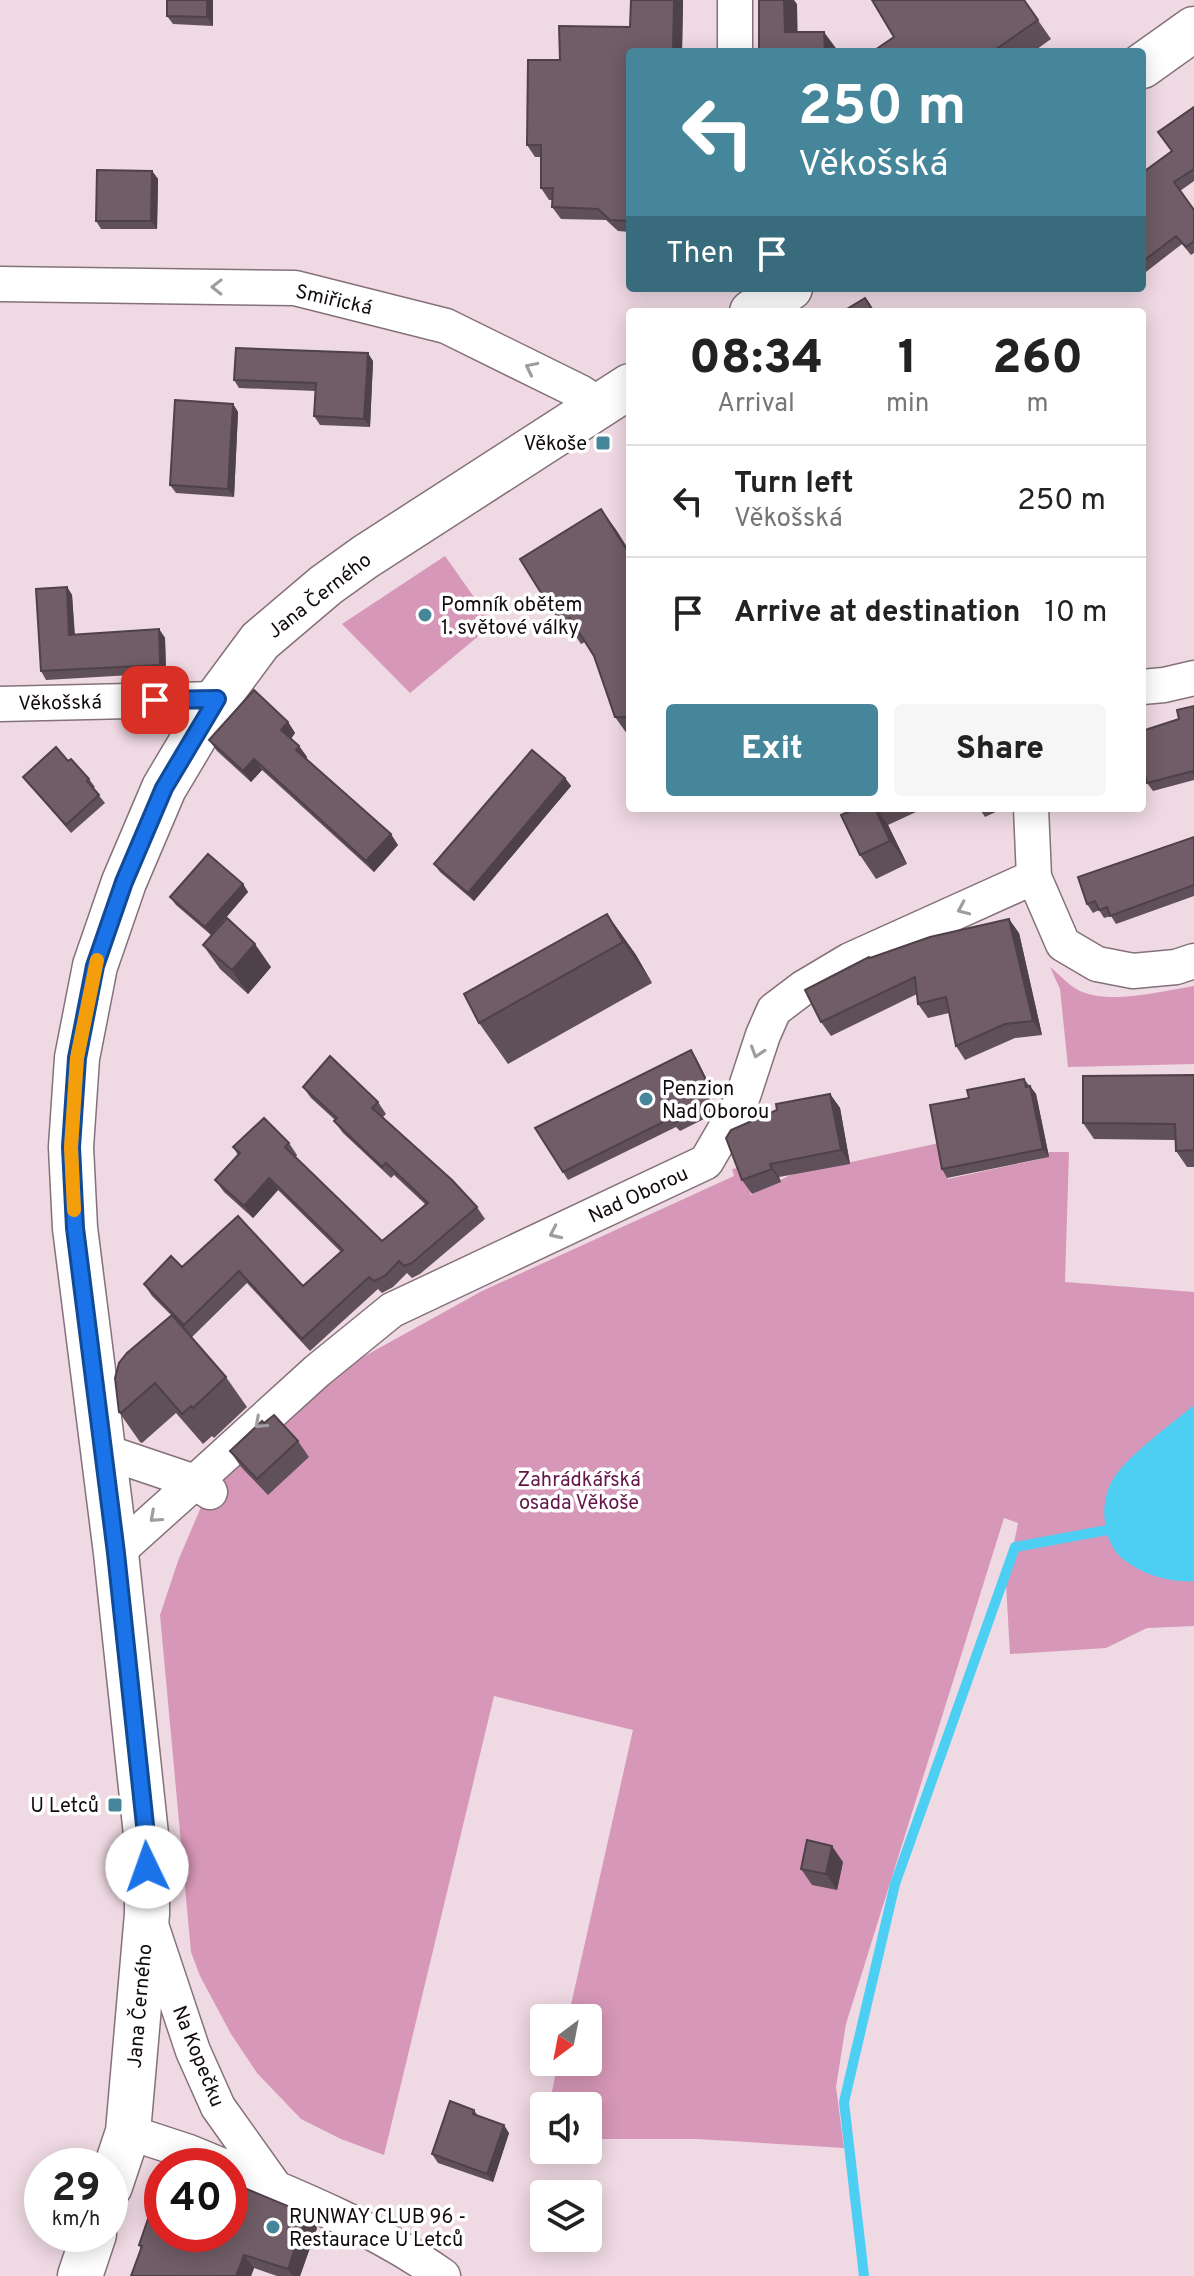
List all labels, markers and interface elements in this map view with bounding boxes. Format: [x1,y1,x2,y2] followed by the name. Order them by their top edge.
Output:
[798,74,966,144] text: 250 m
[666,80,770,184] icon: left
[798,143,948,189] text: Věkošská
[750,232,794,276] icon: arrive
[666,236,734,273] text: Then
[210,278,223,296] one-way arrow
[293,280,374,322] street label: Smiřická
[689,330,823,390] text: 08:34
[898,330,917,390] text: 1
[992,330,1083,390] text: 260
[525,362,539,378] one-way arrow
[717,388,795,421] text: Arrival
[886,388,929,421] text: min
[1027,388,1049,421] text: m
[523,432,587,458] place label: Věkoše
[594,434,612,452] marker: Věkoše
[734,466,854,503] text: Turn left
[666,479,710,523] icon: left
[1017,483,1106,520] text: 250 m
[734,503,843,536] text: Věkošská
[262,546,377,645] street label: Jana Černého
[666,591,710,635] icon: arrive
[441,593,582,642] place label: Pomník obětem 1. světové války
[734,595,1020,632] text: Arrive at destination
[1044,595,1107,632] text: 10 m
[416,606,434,624] marker: Pomník obětem 1. světové války
[121,666,189,734] pin
[133,678,177,722] icon: arrive
[18,690,102,718] street label: Věkošská
[666,704,878,796] button: Exit
[894,704,1106,796] button: Share
[957,899,971,915] one-way arrow
[751,1045,767,1059] one-way arrow
[662,1077,769,1126] place label: Penzion Nad Oborou
[637,1090,655,1108] marker: Penzion Nad Oborou
[585,1161,693,1230] street label: Nad Oborou
[549,1223,564,1239] one-way arrow
[254,1413,269,1428] one-way arrow
[517,1468,641,1517] park label: Zahrádkářská osada Věkoše
[150,1508,165,1522] one-way arrow
[30,1794,99,1820] place label: U Letců
[106,1796,124,1814] marker: U Letců
[105,1825,189,1909] position arrow
[121,1943,159,2070] street label: Jana Černého
[165,2002,229,2111] street label: Na Kopečku
[530,2004,602,2076] north arrow
[530,2004,602,2252] map controls
[530,2092,602,2164] button: sound
[144,2148,248,2252] speed limit sign: 40
[51,2165,101,2215] text: 29
[530,2180,602,2252] button: layers
[289,2205,466,2254] place label: RUNWAY CLUB 96 - Restaurace U Letců
[52,2207,100,2233] text: km/h
[264,2218,282,2236] marker: RUNWAY CLUB 96 - Restaurace U Letců

